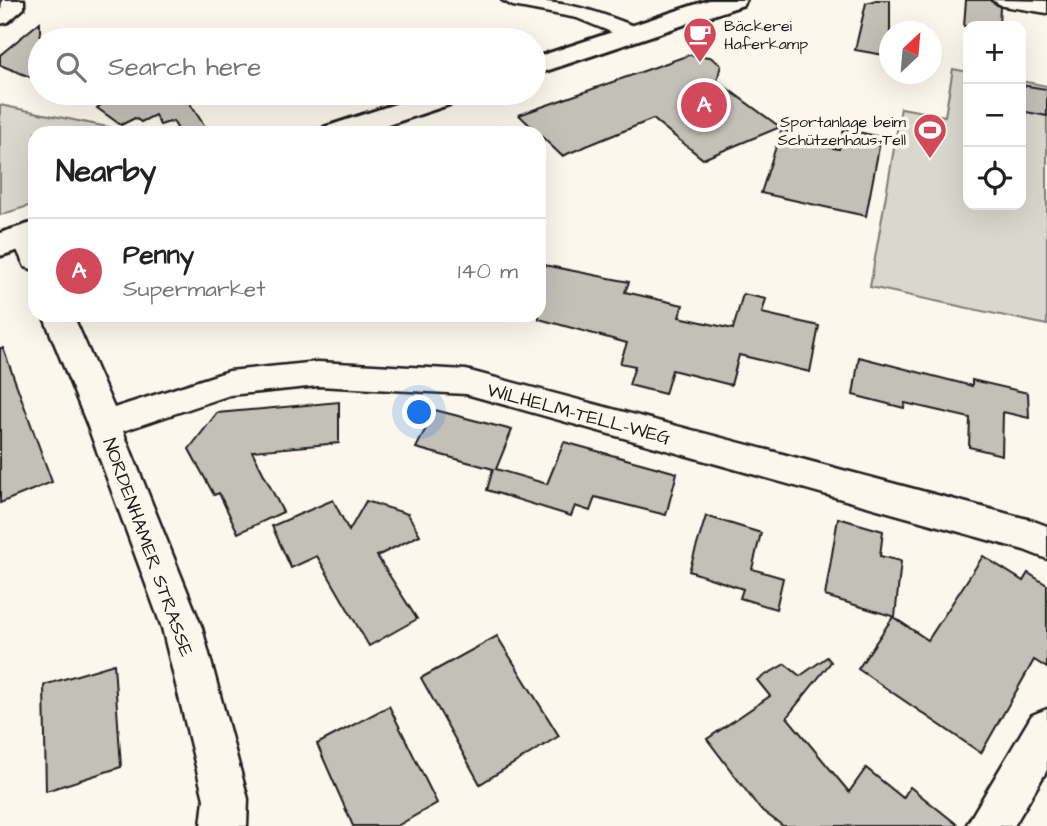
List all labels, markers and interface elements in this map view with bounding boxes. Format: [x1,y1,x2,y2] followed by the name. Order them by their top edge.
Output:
[681,15,719,64] cafe icon: Bäckerei Haferkamp
[724,15,808,55] place label: Bäckerei Haferkamp
[879,21,942,84] north arrow
[963,21,1026,210] map controls
[963,21,1026,84] button: +
[28,28,546,105] search box
[52,48,90,86] icon: search
[108,49,261,85] text: Search here
[681,79,727,131] pin: A
[963,84,1026,147] button: −
[778,111,907,151] place label: Sportanlage beim Schützenhaus-Tell
[911,111,949,160] sports icon: Sportanlage beim Schützenhaus-Tell
[963,147,1026,210] button: locate
[56,151,156,193] text: Nearby
[123,237,194,273] text: Penny
[72,255,86,287] text: A
[458,255,518,287] text: 140 m
[123,273,266,305] text: Supermarket
[484,377,673,452] street label: WILHELM-TELL-WEG
[402,395,436,429] your location
[95,434,200,661] street label: NORDENHAMER STRASSE

